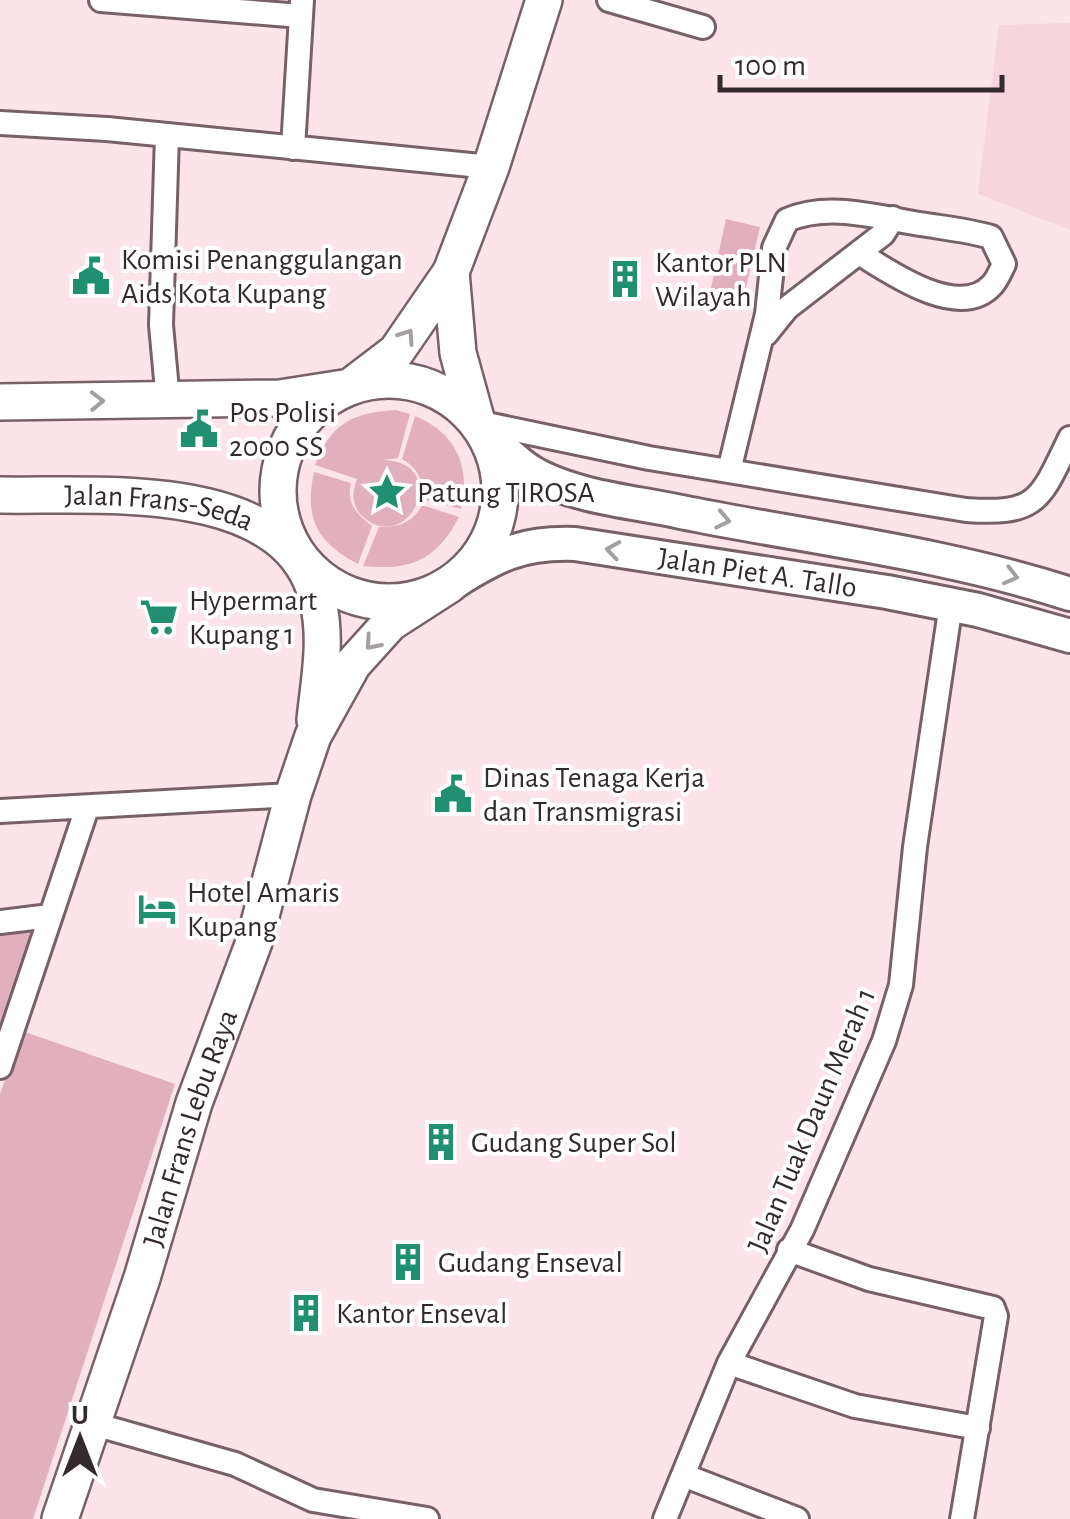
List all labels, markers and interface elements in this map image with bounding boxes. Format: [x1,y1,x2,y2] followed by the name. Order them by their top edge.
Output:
[720,30,1002,92] scale bar
[735,51,806,81] text: 100 m
[121,245,403,309] place label: Komisi Penanggulangan Aids Kota Kupang
[655,248,787,312] place label: Kantor PLN Wilayah
[70,255,112,297] public building icon: Komisi Penanggulangan Aids Kota Kupang
[604,258,646,300] building icon: Kantor PLN Wilayah
[395,329,413,347] one-way arrow
[90,390,106,412] one-way arrow
[229,398,336,462] place label: Pos Polisi 2000 SS
[178,408,220,450] public building icon: Pos Polisi 2000 SS
[366,471,408,513] place icon: Patung TIROSA
[417,478,595,508] place label: Patung TIROSA
[64,481,258,537] street label: Jalan Frans-Seda
[714,509,731,530] one-way arrow
[605,540,621,561] one-way arrow
[656,543,859,603] street label: Jalan Piet A. Tallo
[1002,564,1019,585] one-way arrow
[189,586,317,650] place label: Hypermart Kupang 1
[138,596,180,638] supermarket icon: Hypermart Kupang 1
[366,631,384,650] one-way arrow
[483,763,705,827] place label: Dinas Tenaga Kerja dan Transmigrasi
[432,773,474,815] public building icon: Dinas Tenaga Kerja dan Transmigrasi
[187,878,340,942] place label: Hotel Amaris Kupang
[136,888,178,930] hotel icon: Hotel Amaris Kupang
[743,984,881,1257] street label: Jalan Tuak Daun Merah 1
[138,1006,243,1250] street label: Jalan Frans Lebu Raya
[420,1121,462,1163] building icon: Gudang Super Sol
[471,1128,677,1158] place label: Gudang Super Sol
[387,1241,429,1283] building icon: Gudang Enseval
[438,1248,623,1278] place label: Gudang Enseval
[285,1292,327,1334] building icon: Kantor Enseval
[336,1299,507,1329] place label: Kantor Enseval
[30,1389,130,1489] north arrow
[71,1402,89,1430] text: U

